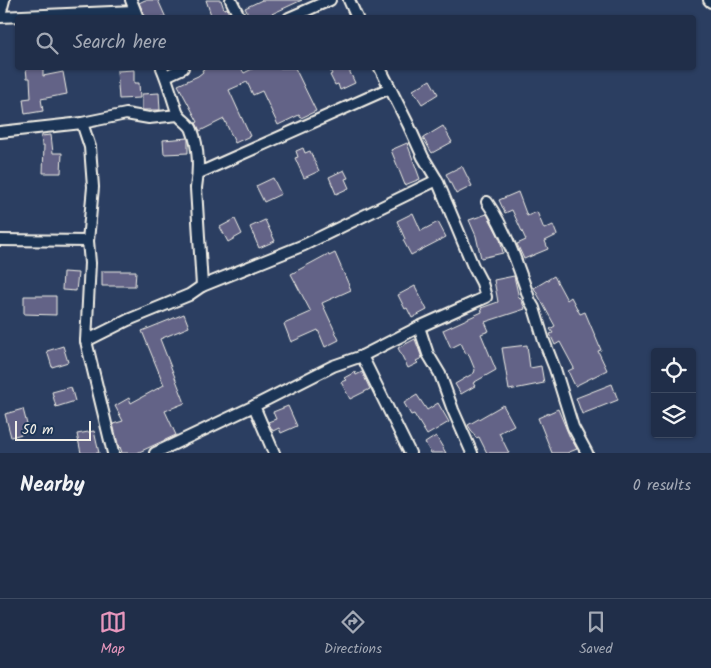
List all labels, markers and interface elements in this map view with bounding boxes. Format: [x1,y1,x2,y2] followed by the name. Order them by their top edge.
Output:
[15,15,696,70] search box
[73,28,167,58] text: Search here
[33,29,61,57] icon: search
[651,348,696,438] map controls
[651,348,696,393] button: locate
[651,393,696,438] button: layers
[15,418,91,441] scale bar
[22,419,53,441] text: 50 m
[20,469,85,502] text: Nearby
[633,473,691,498] text: 0 results
[99,608,127,660] tab: Map
[324,608,382,660] tab: Directions
[579,608,612,660] tab: Saved

